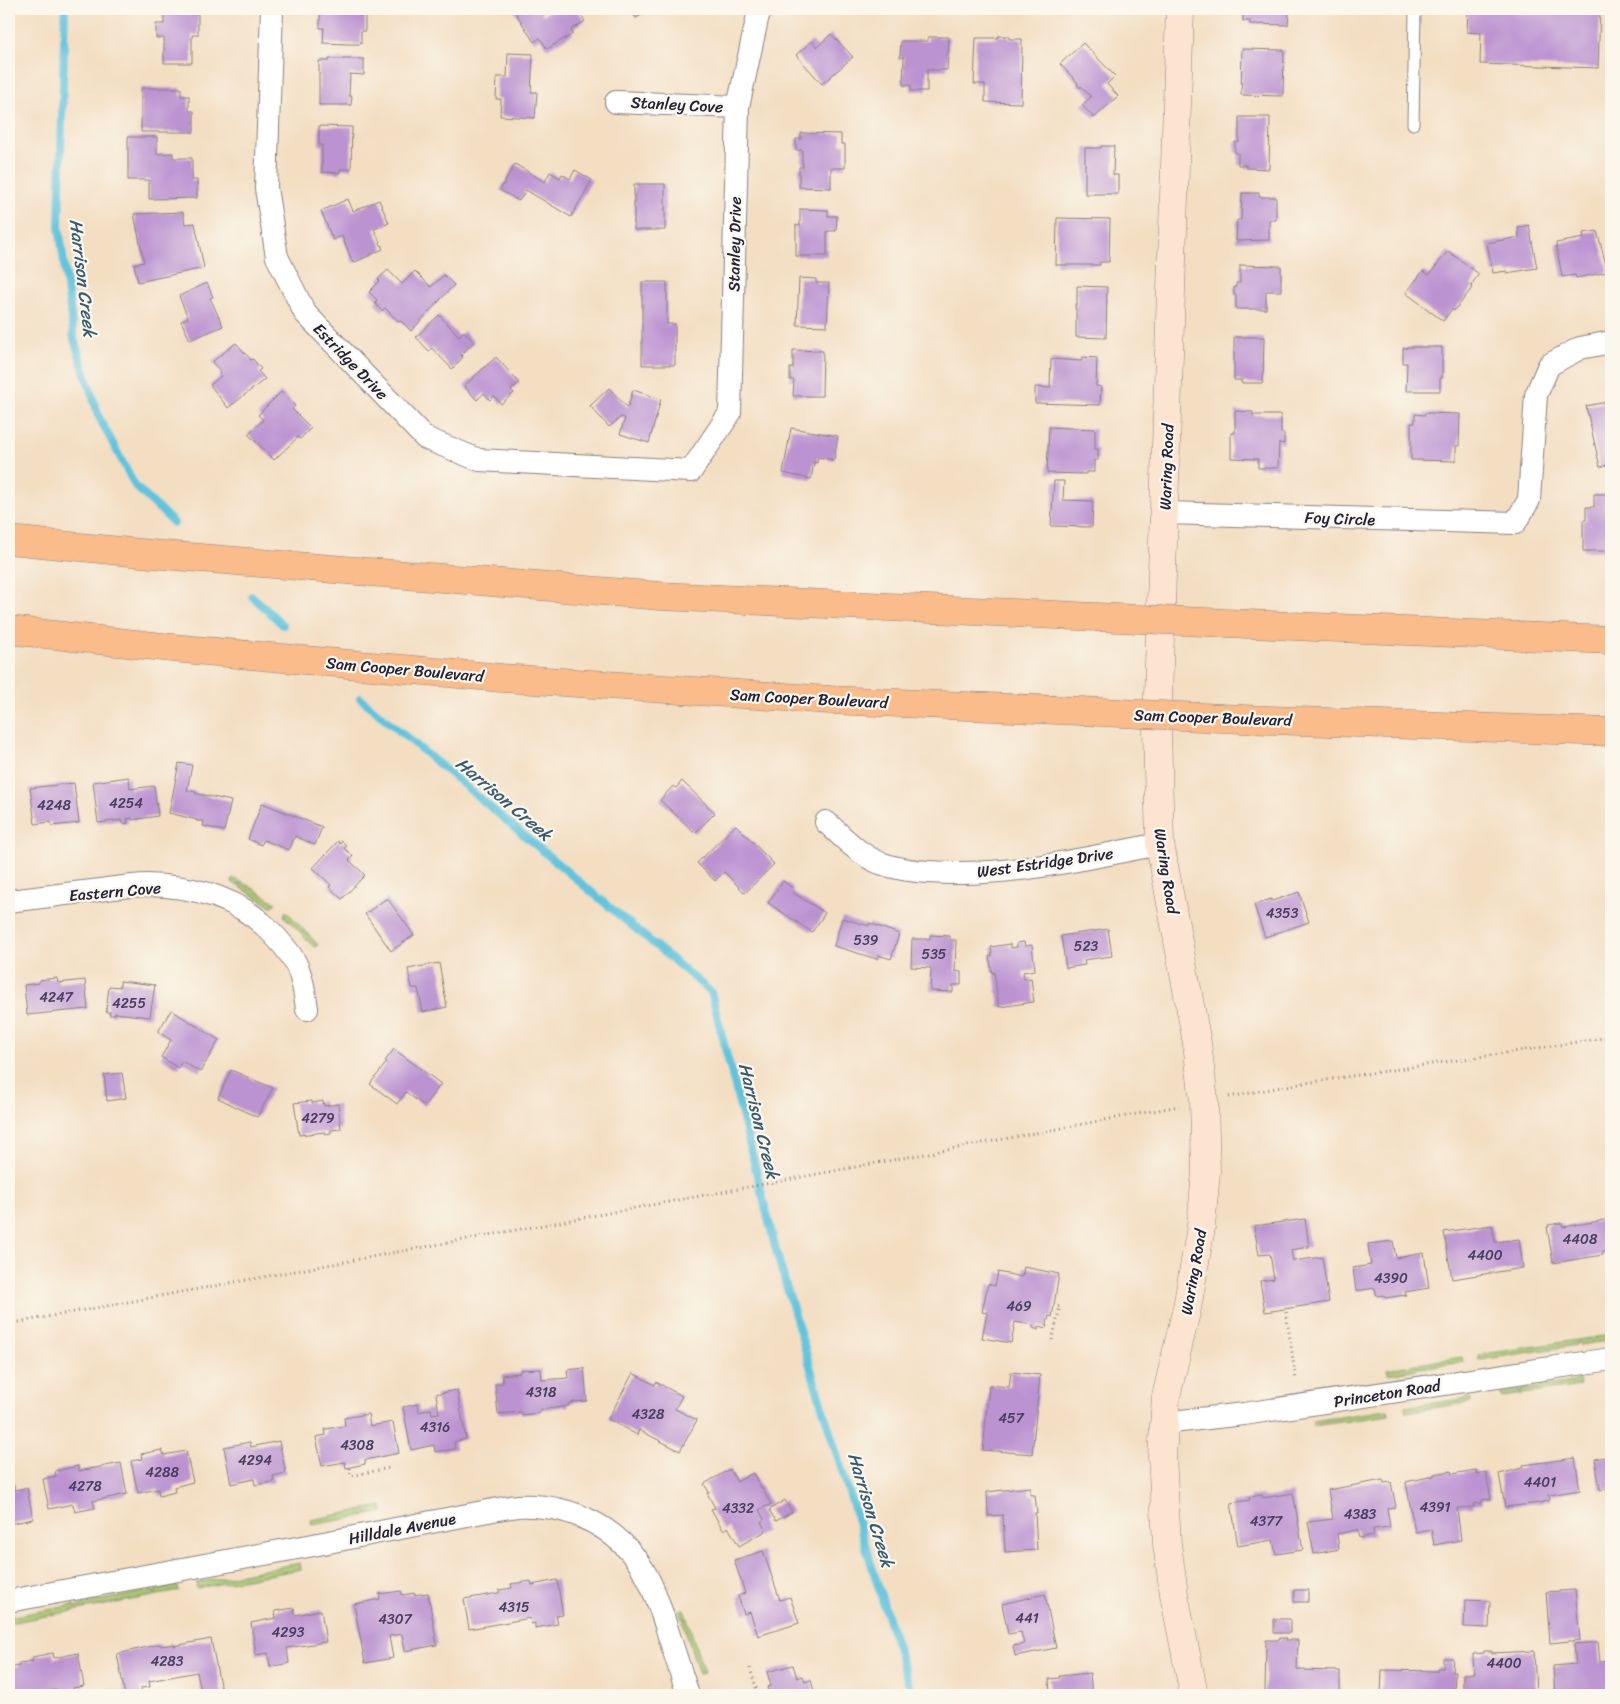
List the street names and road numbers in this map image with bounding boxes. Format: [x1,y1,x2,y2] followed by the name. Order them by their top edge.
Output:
[630,88,724,121] street label: Stanley Cove
[719,196,750,292] street label: Stanley Drive
[306,316,396,407] street label: Estridge Drive
[1151,422,1183,511] street label: Waring Road
[1304,503,1376,534] street label: Foy Circle
[325,648,486,691] street label: Sam Cooper Boulevard
[729,680,890,717] street label: Sam Cooper Boulevard
[1134,700,1294,735] street label: Sam Cooper Boulevard
[1145,826,1188,918] street label: Waring Road
[975,839,1115,886] street label: West Estridge Drive
[68,873,162,910] street label: Eastern Cove
[1172,1226,1216,1317] street label: Waring Road
[1332,1371,1444,1416] street label: Princeton Road
[346,1504,459,1553] street label: Hilldale Avenue

